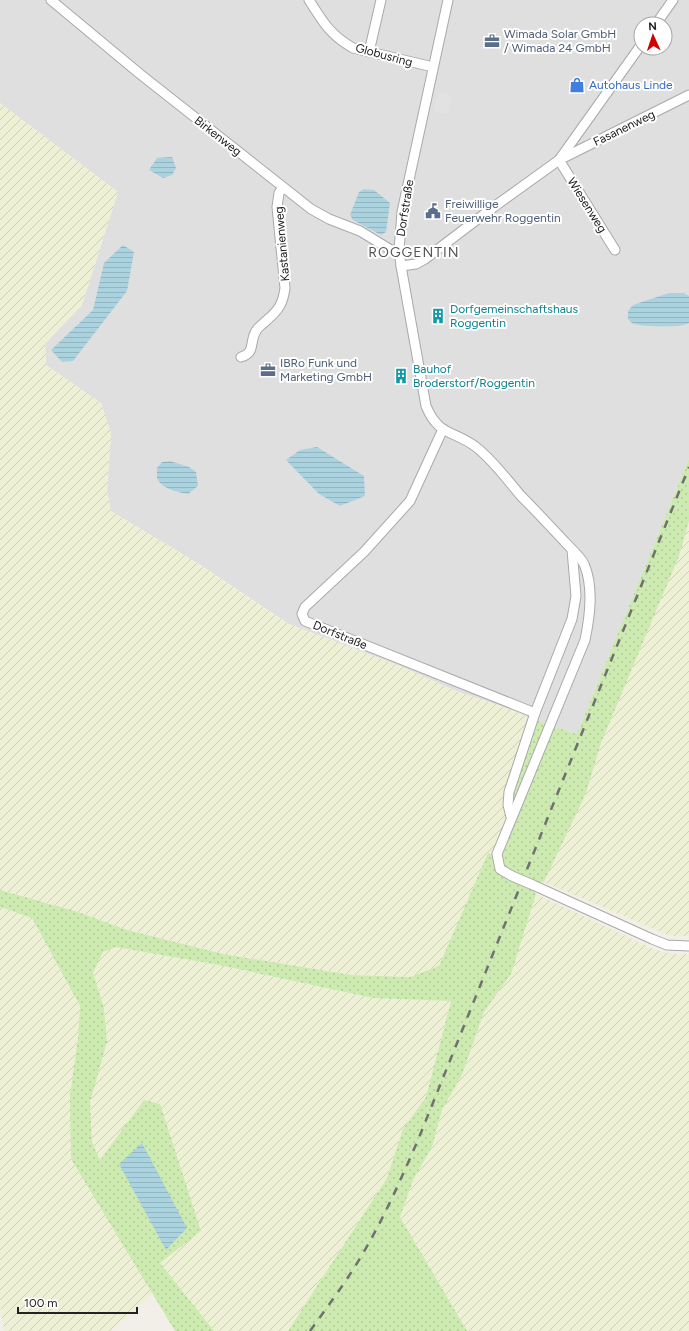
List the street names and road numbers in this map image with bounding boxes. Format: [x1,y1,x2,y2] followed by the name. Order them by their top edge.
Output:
[354,41,414,69] street label: Globusring
[591,107,657,149] street label: Fasanenweg
[192,113,244,159] street label: Birkenweg
[565,175,609,235] street label: Wiesenweg
[394,178,416,237] street label: Dorfstraße
[272,206,292,282] street label: Kastanienweg
[311,618,370,652] street label: Dorfstraße

